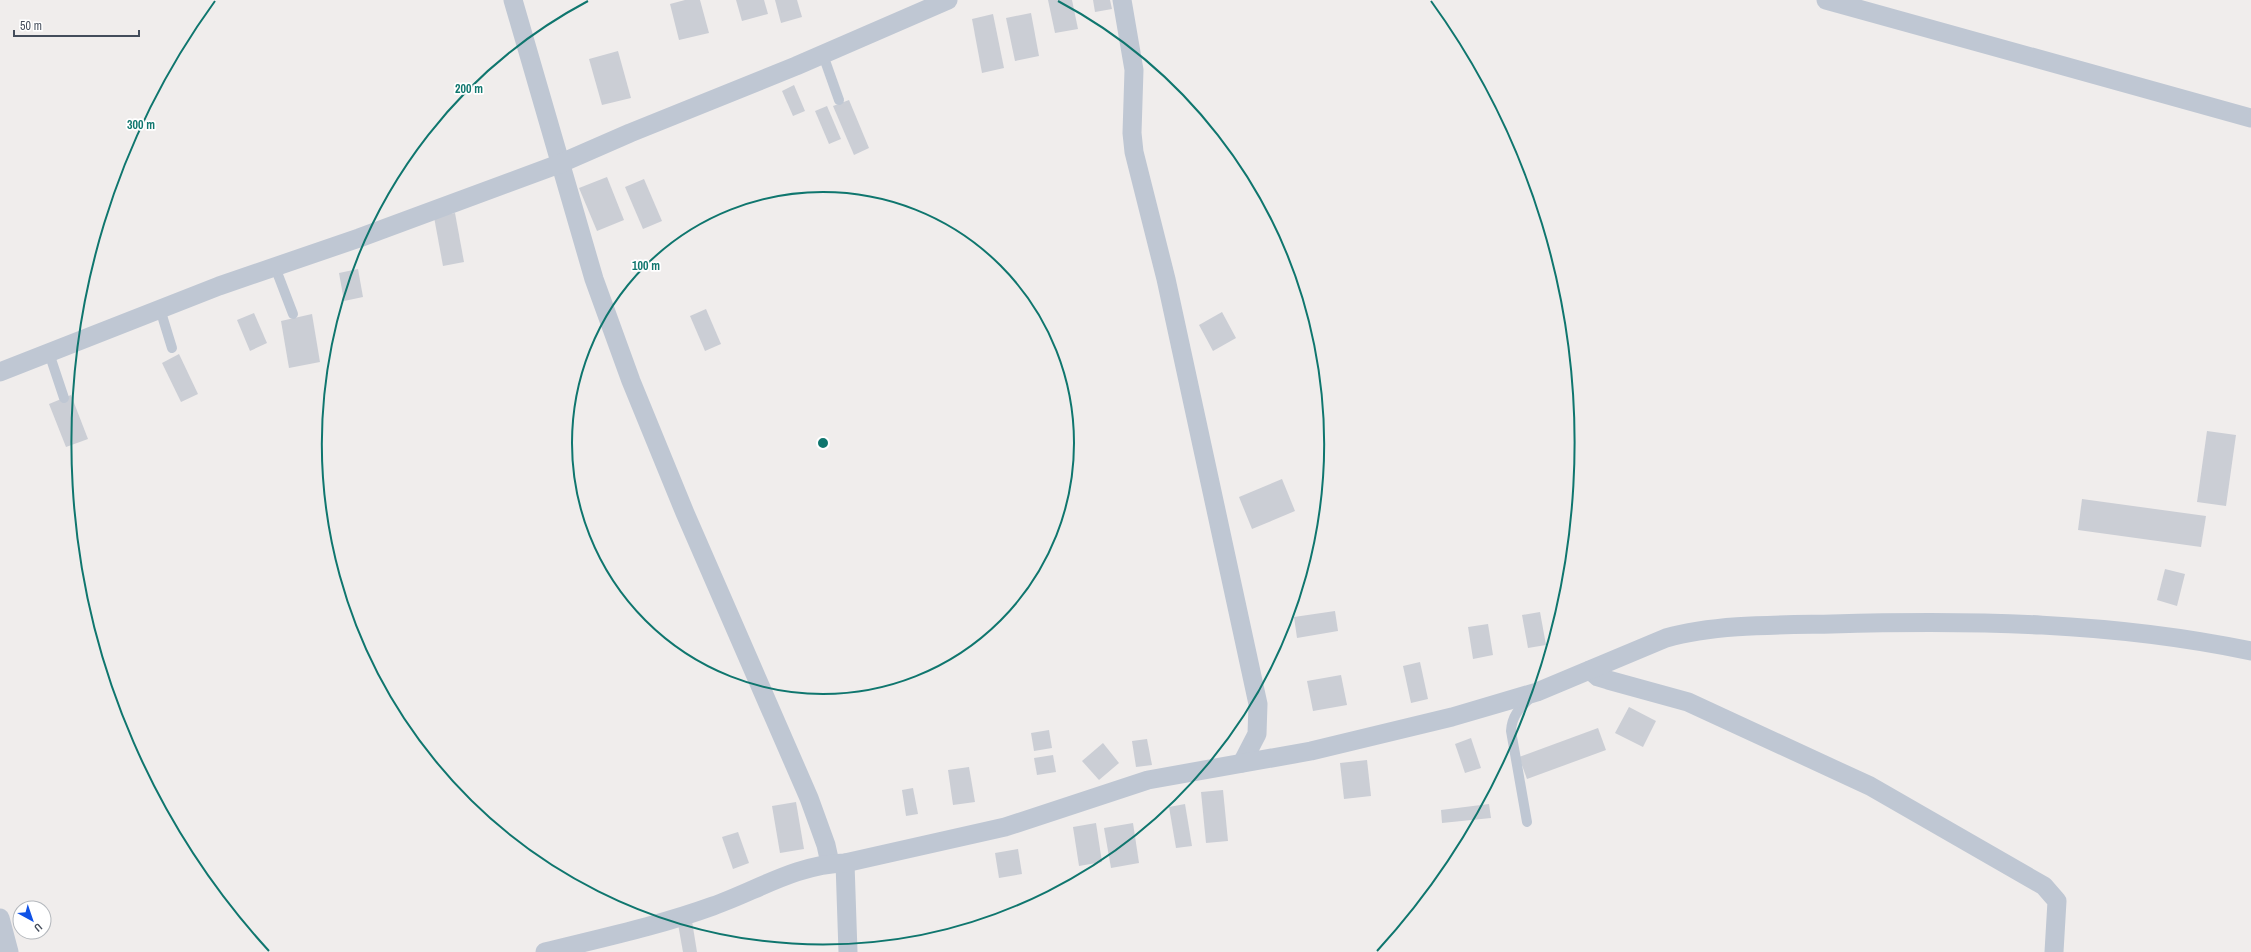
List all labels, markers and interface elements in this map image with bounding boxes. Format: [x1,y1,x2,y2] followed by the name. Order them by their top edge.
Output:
[14,12,139,38] scale bar
[20,18,42,34] text: 50 m
[455,81,483,97] text: 200 m
[127,117,155,133] text: 300 m
[632,258,660,274] text: 100 m
[816,436,830,450] centre of rings
[12,900,52,940] north arrow
[31,920,45,935] text: U

